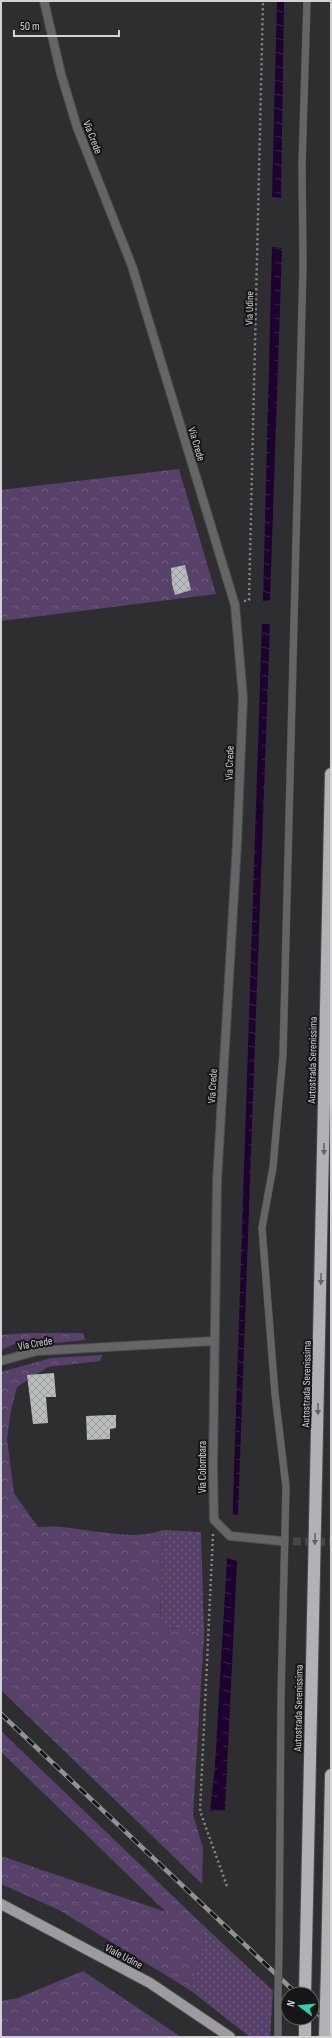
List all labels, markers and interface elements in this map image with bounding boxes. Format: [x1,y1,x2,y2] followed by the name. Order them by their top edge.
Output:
[14,12,119,38] scale bar
[20,19,40,34] text: 50 m
[80,119,105,156] street label: Via Crede
[243,291,256,325] street label: Via Udine
[185,426,208,463] street label: Via Crede
[222,745,237,781] street label: Via Crede
[305,1017,320,1104] street label: Autostrada Serenissima
[205,1068,220,1104] street label: Via Crede
[321,1143,327,1156] one-way arrow
[318,1273,324,1286] one-way arrow
[17,1334,53,1353] street label: Via Crede
[299,1341,314,1428] street label: Autostrada Serenissima
[315,1403,321,1416] one-way arrow
[196,1441,209,1493] street label: Via Colombara
[312,1533,318,1546] one-way arrow
[291,1665,306,1752] street label: Autostrada Serenissima
[103,1941,145,1972] street label: Viale Udine
[280,1986,320,2026] north arrow
[284,1999,298,2008] text: N

